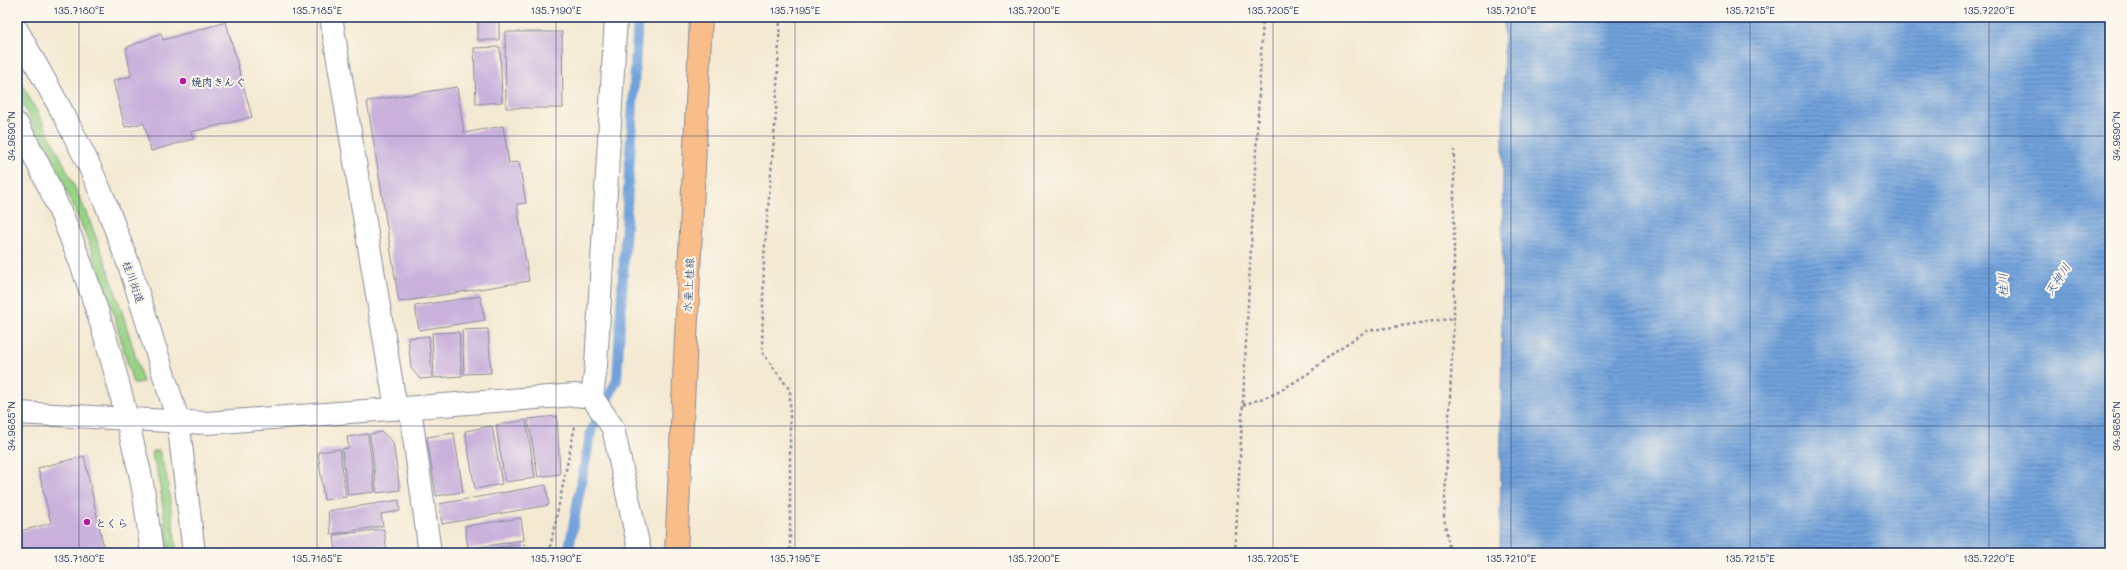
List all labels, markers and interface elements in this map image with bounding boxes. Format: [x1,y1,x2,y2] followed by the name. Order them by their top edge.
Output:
[54,3,105,17] text: 135.7180°E
[292,3,343,17] text: 135.7185°E
[531,3,582,17] text: 135.7190°E
[770,3,820,17] text: 135.7195°E
[1008,3,1060,17] text: 135.7200°E
[1247,3,1299,17] text: 135.7205°E
[1486,3,1536,17] text: 135.7210°E
[1725,3,1775,17] text: 135.7215°E
[1963,3,2015,17] text: 135.7220°E
[191,74,246,89] place label: 焼肉きんぐ
[178,76,188,86] marker: 焼肉きんぐ
[4,111,18,161] text: 34.9690°N
[2109,111,2123,161] text: 34.9690°N
[679,257,697,313] street label: 水垂上桂線
[120,259,148,305] street label: 桂川街道
[2040,260,2074,298] water label: 天神川
[1994,273,2010,297] water label: 桂川
[4,401,18,451] text: 34.9685°N
[2109,401,2123,451] text: 34.9685°N
[95,515,128,530] place label: とくら
[82,517,92,527] marker: とくら
[54,551,105,565] text: 135.7180°E
[292,551,343,565] text: 135.7185°E
[531,551,582,565] text: 135.7190°E
[770,551,820,565] text: 135.7195°E
[1008,551,1060,565] text: 135.7200°E
[1247,551,1299,565] text: 135.7205°E
[1486,551,1536,565] text: 135.7210°E
[1725,551,1775,565] text: 135.7215°E
[1963,551,2015,565] text: 135.7220°E

